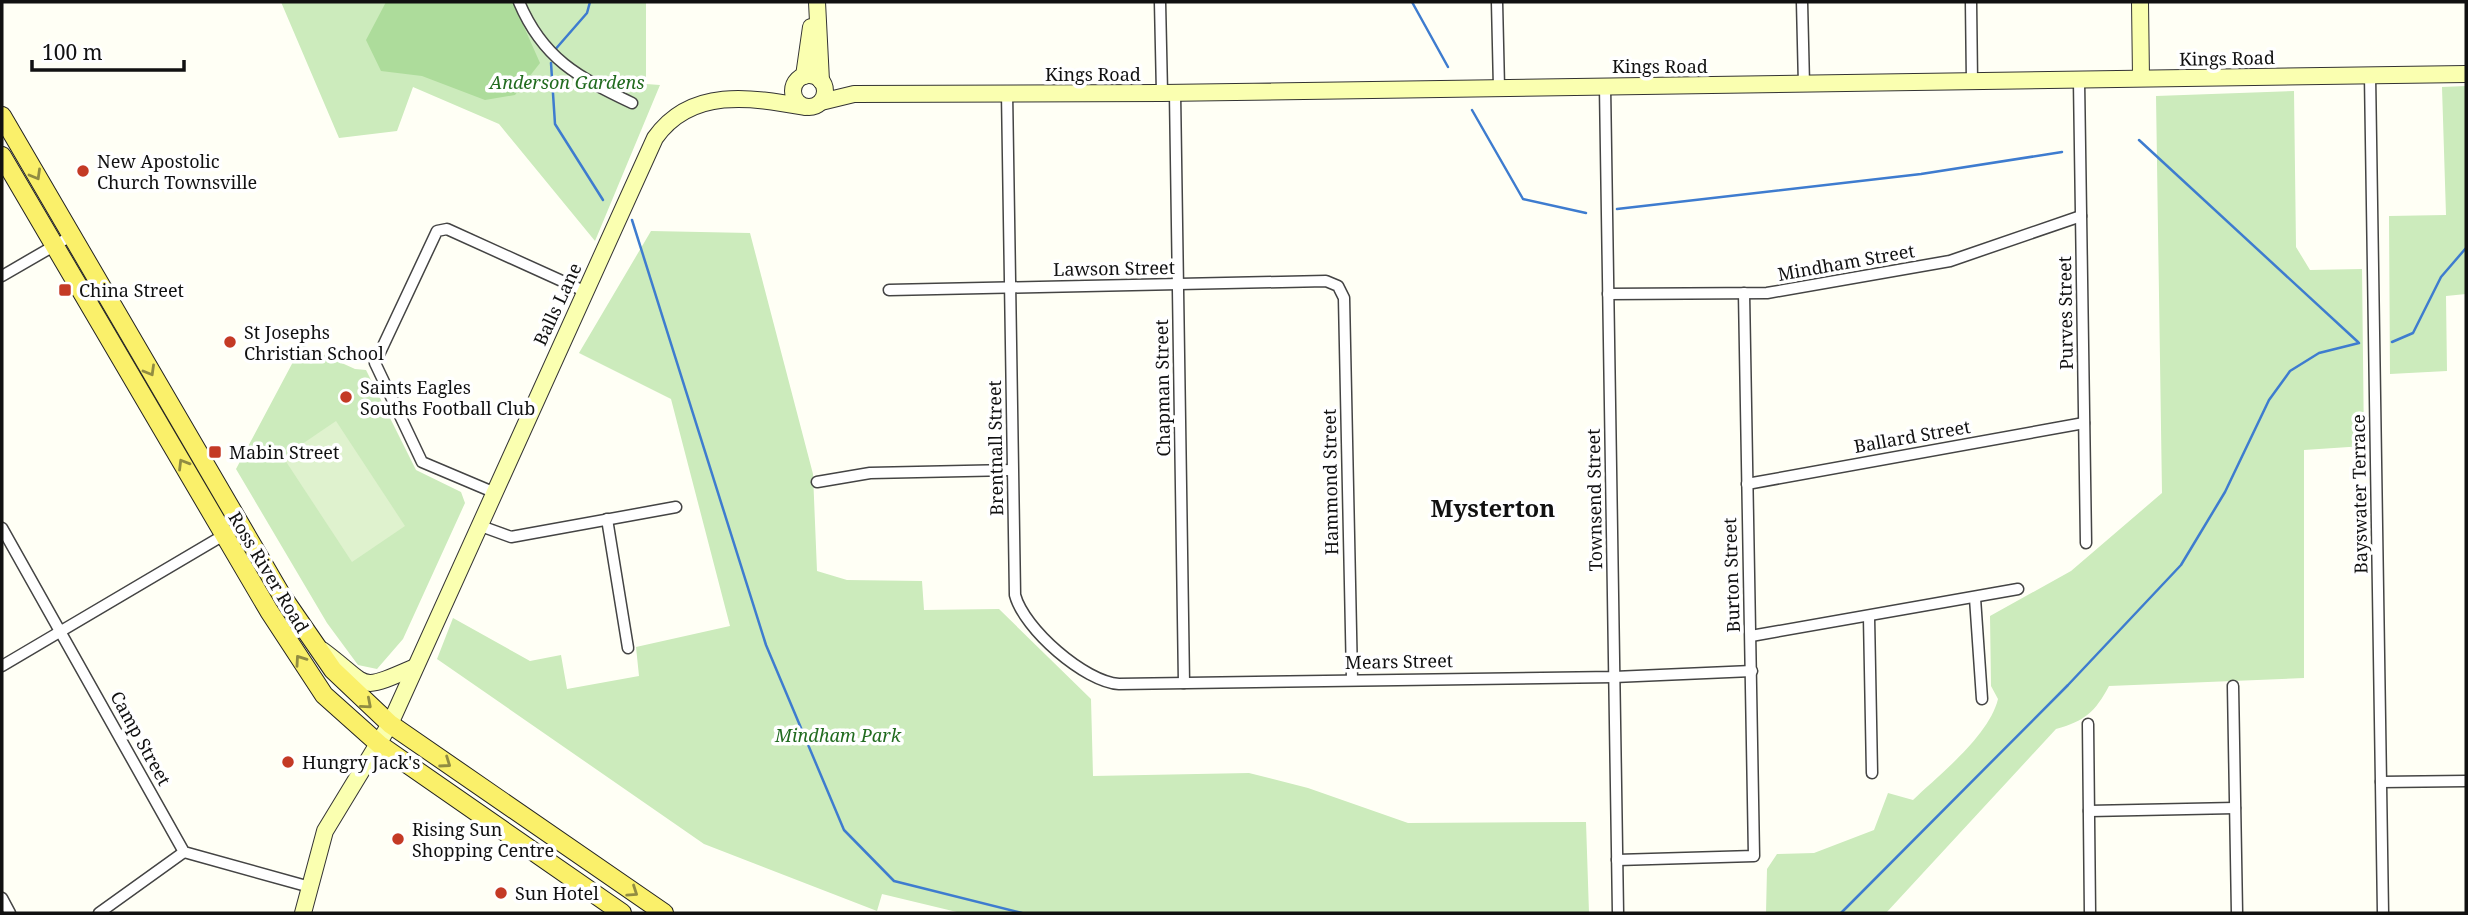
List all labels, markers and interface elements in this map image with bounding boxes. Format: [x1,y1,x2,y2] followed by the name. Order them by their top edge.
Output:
[32,28,184,72] scale bar
[42,38,103,66] text: 100 m
[2179,45,2275,71] street label: Kings Road
[1612,54,1708,78] street label: Kings Road
[1045,62,1141,86] street label: Kings Road
[487,70,645,94] park label: Anderson Gardens
[97,149,257,194] place label: New Apostolic Church Townsville
[75,163,91,179] marker: New Apostolic Church Townsville
[28,167,41,180] one-way arrow
[1776,238,1916,286] street label: Mindham Street
[1053,255,1175,281] street label: Lawson Street
[2052,256,2078,370] street label: Purves Street
[527,259,587,349] street label: Balls Lane
[79,278,184,302] place label: China Street
[57,282,73,298] marker: China Street
[1149,319,1175,457] street label: Chapman Street
[244,320,384,365] place label: St Josephs Christian School
[222,334,238,350] marker: St Josephs Christian School
[142,364,155,377] one-way arrow
[360,375,535,420] place label: Saints Eagles Souths Football Club
[982,380,1008,516] street label: Brentnall Street
[338,389,354,405] marker: Saints Eagles Souths Football Club
[1317,409,1343,555] street label: Hammond Street
[1852,414,1972,458] street label: Ballard Street
[2346,414,2372,574] street label: Bayswater Terrace
[1581,428,1607,572] street label: Townsend Street
[229,440,339,464] place label: Mabin Street
[207,444,223,460] marker: Mabin Street
[179,459,192,472] one-way arrow
[1431,491,1555,524] district label: Mysterton
[223,507,315,637] street label: Ross River Road
[1717,517,1745,633] street label: Burton Street
[1345,648,1453,674] street label: Mears Street
[296,655,308,668] one-way arrow
[105,687,177,789] street label: Camp Street
[359,696,372,709] one-way arrow
[774,723,902,747] park label: Mindham Park
[302,750,420,774] place label: Hungry Jack's
[280,754,296,770] marker: Hungry Jack's
[438,755,451,767] one-way arrow
[412,817,554,862] place label: Rising Sun Shopping Centre
[390,831,406,847] marker: Rising Sun Shopping Centre
[515,881,599,905] place label: Sun Hotel
[625,884,638,897] one-way arrow
[493,885,509,901] marker: Sun Hotel

